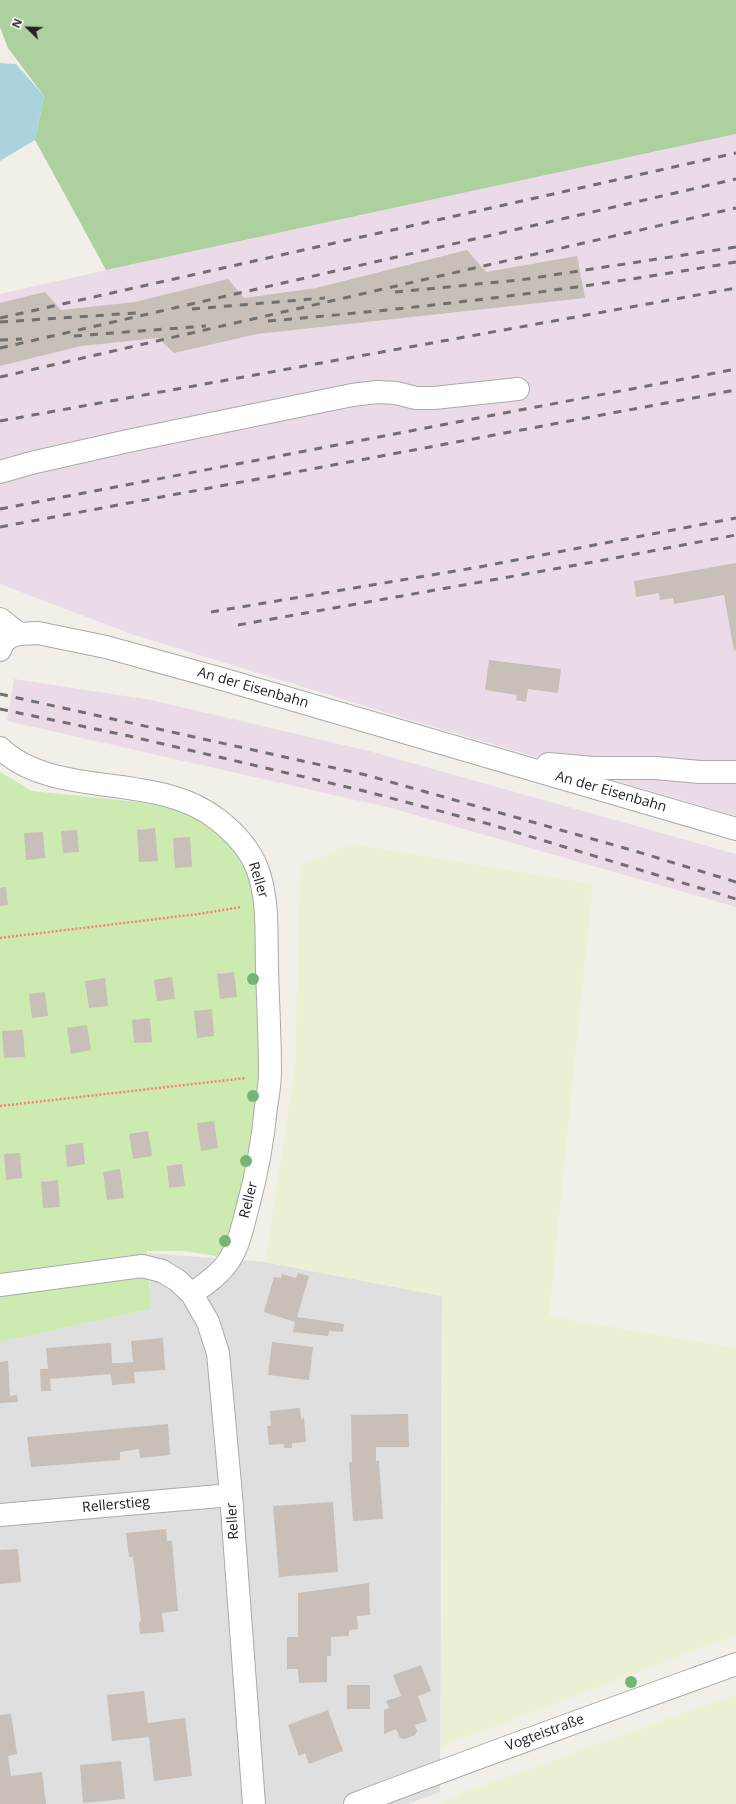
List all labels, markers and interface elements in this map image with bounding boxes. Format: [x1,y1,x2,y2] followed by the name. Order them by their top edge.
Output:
[8,8,48,48] north arrow
[8,16,25,30] text: N
[196,664,310,712] street label: An der Eisenbahn
[554,768,668,816] street label: An der Eisenbahn
[245,860,271,900] street label: Reller
[236,1180,262,1220] street label: Reller
[81,1494,151,1516] street label: Rellerstieg
[223,1502,243,1540] street label: Reller
[503,1711,587,1755] street label: Vogteistraße

